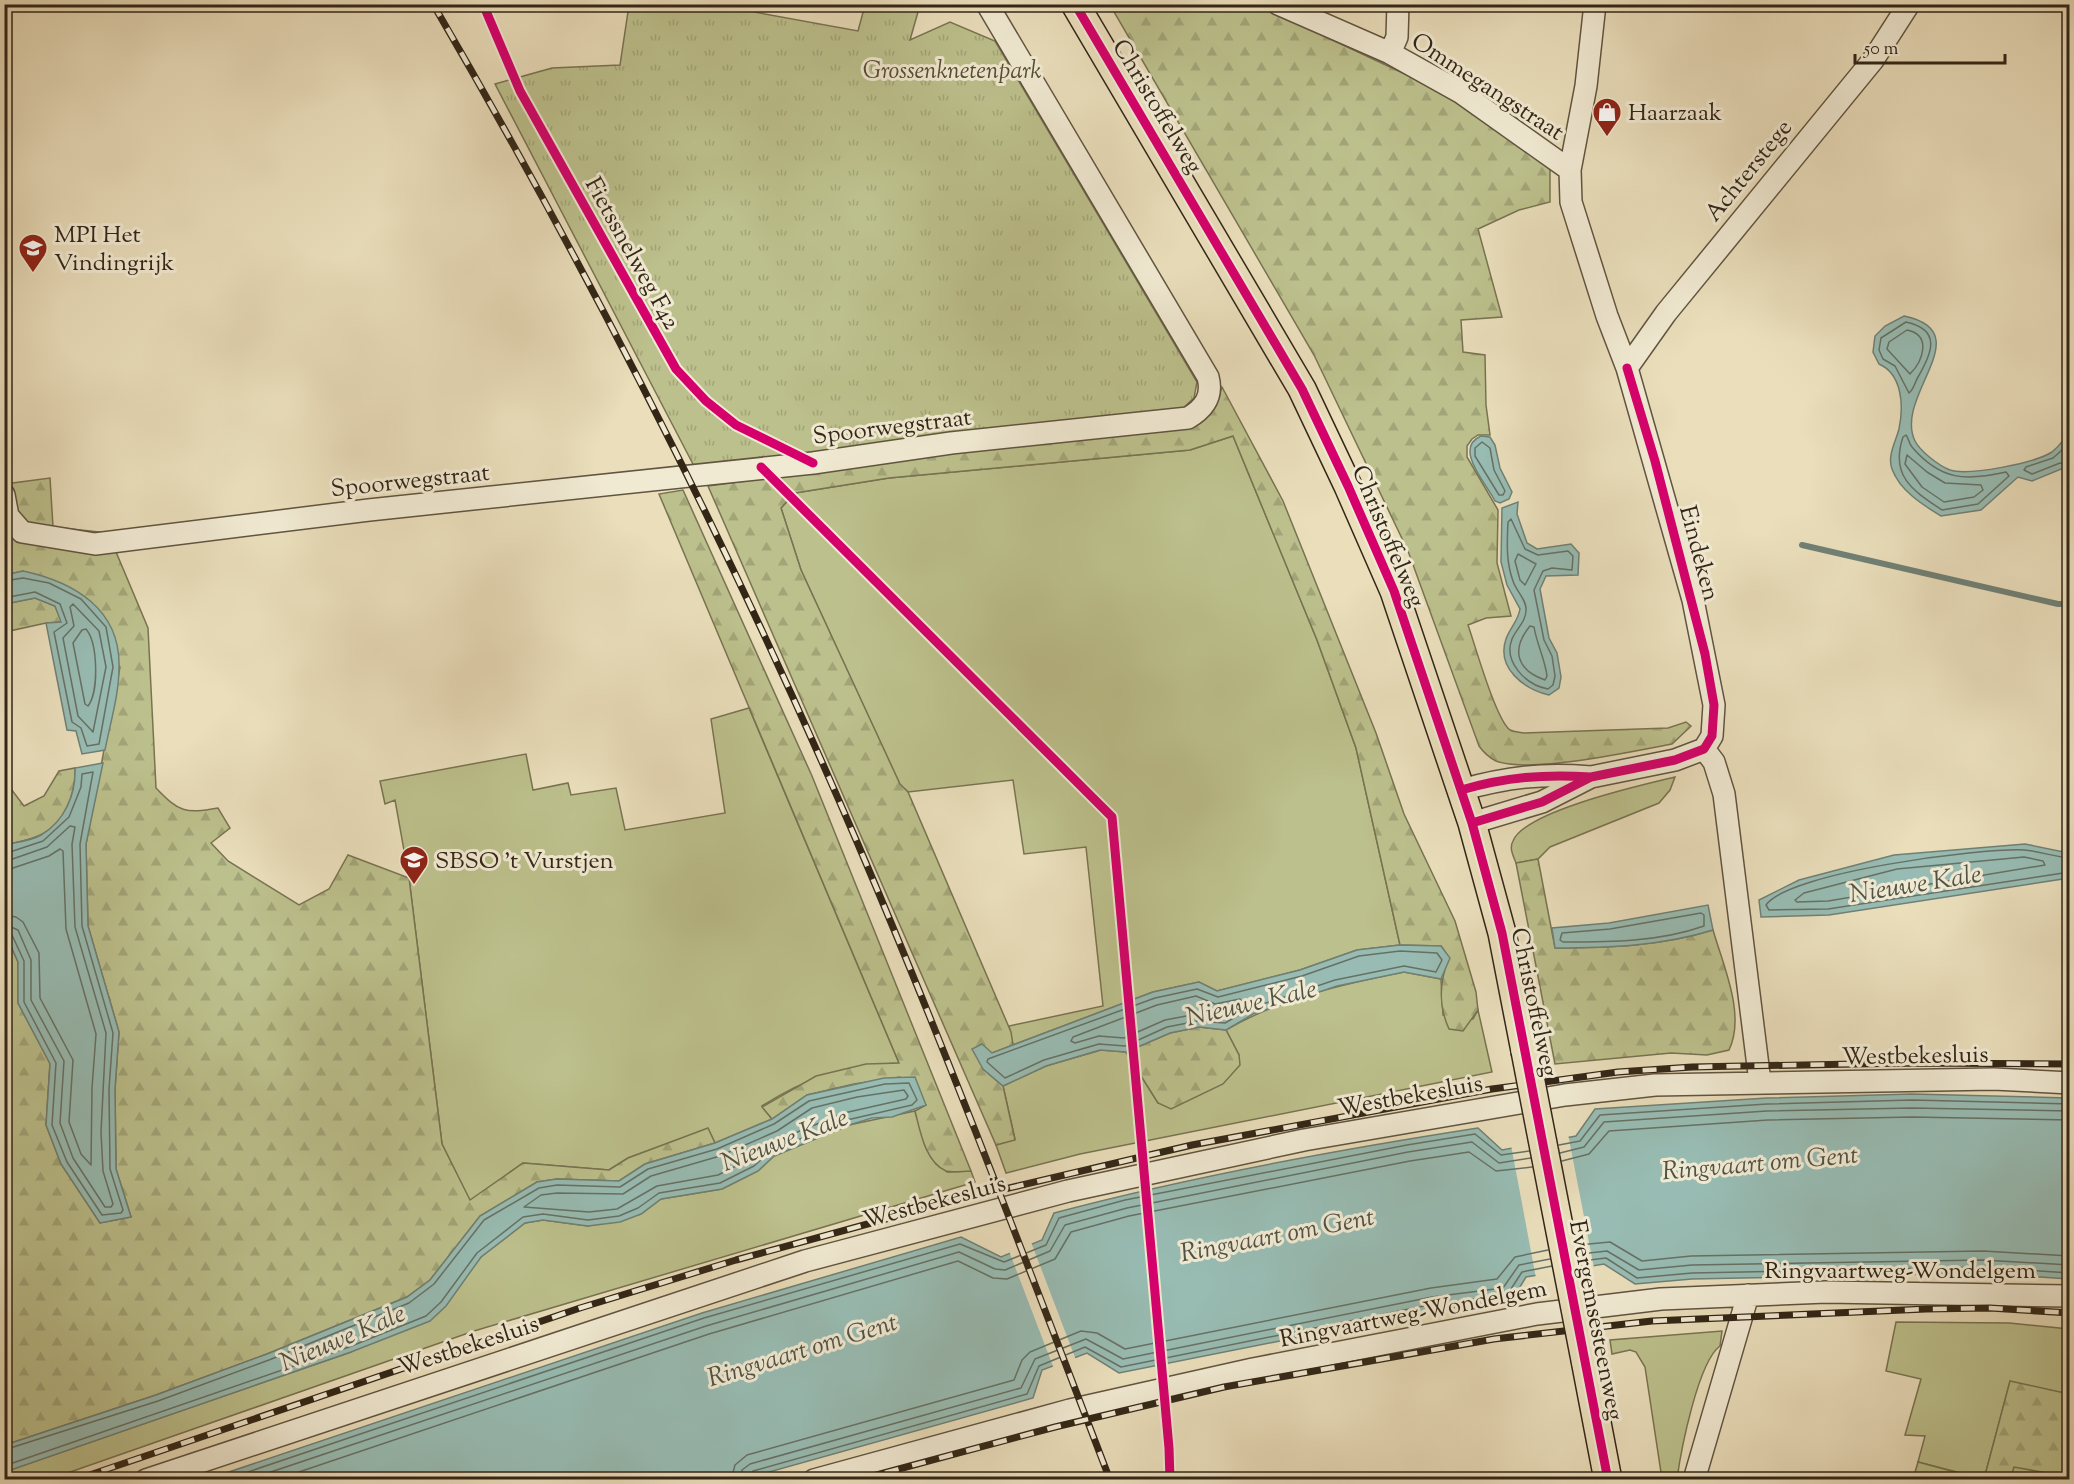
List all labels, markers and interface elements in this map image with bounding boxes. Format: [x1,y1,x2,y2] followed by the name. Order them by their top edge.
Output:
[1404,25,1570,150] street label: Ommegangstraat
[1855,27,2005,65] scale bar
[1103,33,1210,181] street label: Christoffelweg
[1863,37,1899,63] text: 50 m
[863,55,1041,89] park label: Grossenknetenpark
[1591,96,1623,138] shop icon: Haarzaak
[1628,97,1722,131] place label: Haarzaak
[1698,113,1801,230] street label: Achterstege
[575,172,687,336] street label: Fietssnelweg F42
[54,219,174,281] place label: MPI Het Vindingrijk
[17,232,49,274] school or university icon: MPI Het Vindingrijk
[811,401,974,455] street label: Spoorwegstraat
[329,457,491,507] street label: Spoorwegstraat
[1342,460,1433,613] street label: Christoffelweg
[1669,502,1727,605] street label: Eindeken
[398,844,430,886] school or university icon: SBSO 't Vurstjen
[435,845,614,879] place label: SBSO 't Vurstjen
[1847,857,1984,914] water label: Nieuwe Kale
[1501,925,1565,1080] street label: Christoffelweg
[1182,971,1321,1037] water label: Nieuwe Kale
[1841,1039,1989,1075] street label: Westbekesluis
[1335,1067,1486,1126] street label: Westbekesluis
[716,1100,854,1182] water label: Nieuwe Kale
[1661,1137,1860,1191] water label: Ringvaart om Gent
[859,1168,1010,1238] street label: Westbekesluis
[1177,1199,1378,1273] water label: Ringvaart om Gent
[1559,1217,1631,1424] street label: Evergemsesteenweg
[1764,1255,2036,1289] street label: Ringvaartweg-Wondelgem
[1277,1272,1550,1358] street label: Ringvaartweg-Wondelgem
[274,1296,412,1382] water label: Nieuwe Kale
[703,1305,902,1398] water label: Ringvaart om Gent
[394,1308,544,1386] street label: Westbekesluis

